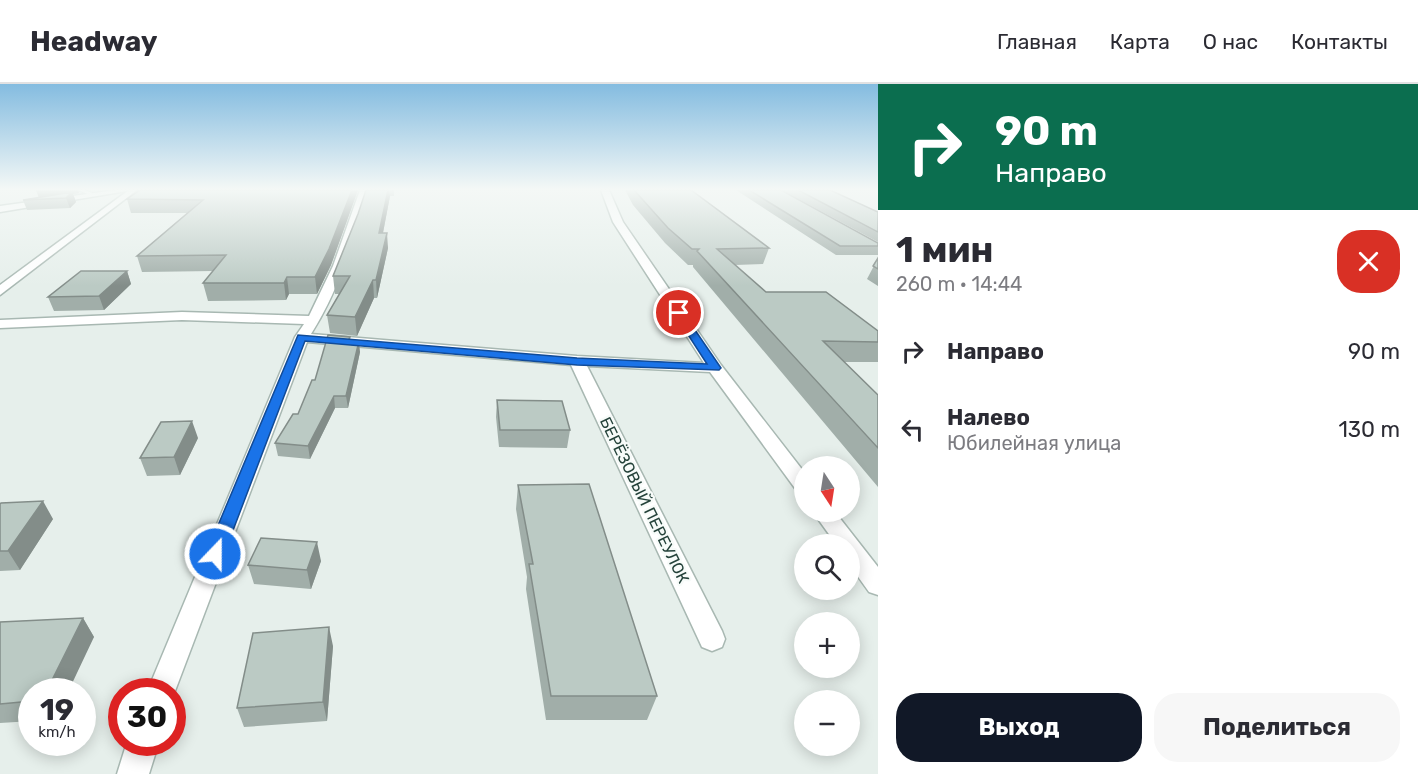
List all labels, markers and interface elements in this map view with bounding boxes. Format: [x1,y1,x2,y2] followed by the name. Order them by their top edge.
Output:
[30,25,157,58] text: Headway
[997,29,1077,54] text: Главная
[1110,29,1170,54] text: Карта
[1203,29,1258,54] text: О нас
[1291,29,1388,54] text: Контакты
[995,106,1098,156] text: 90 m
[896,108,974,186] icon: right
[995,157,1107,189] text: Направо
[896,228,994,271] text: 1 мин
[1337,230,1400,293] button: close
[896,272,1023,296] text: 260 m · 14:44
[653,287,704,338] pin
[662,296,695,329] icon: arrive
[896,335,929,368] icon: right
[947,338,1044,365] text: Направо
[1348,338,1400,365] text: 90 m
[947,404,1030,431] text: Налево
[896,413,929,446] icon: left
[596,414,693,586] street label: БЕРЁЗОВЫЙ ПЕРЕУЛОК
[1338,416,1400,443] text: 130 m
[947,431,1121,455] text: Юбилейная улица
[794,456,860,522] north arrow
[794,456,860,756] map controls
[183,522,247,586] position arrow
[794,534,860,600] button: search
[794,612,860,678] button: +
[108,678,186,756] speed limit sign: 30
[794,690,860,756] button: −
[40,692,74,728] text: 19
[896,693,1142,762] button: Выход
[1154,693,1400,762] button: Поделиться
[38,723,76,741] text: km/h

